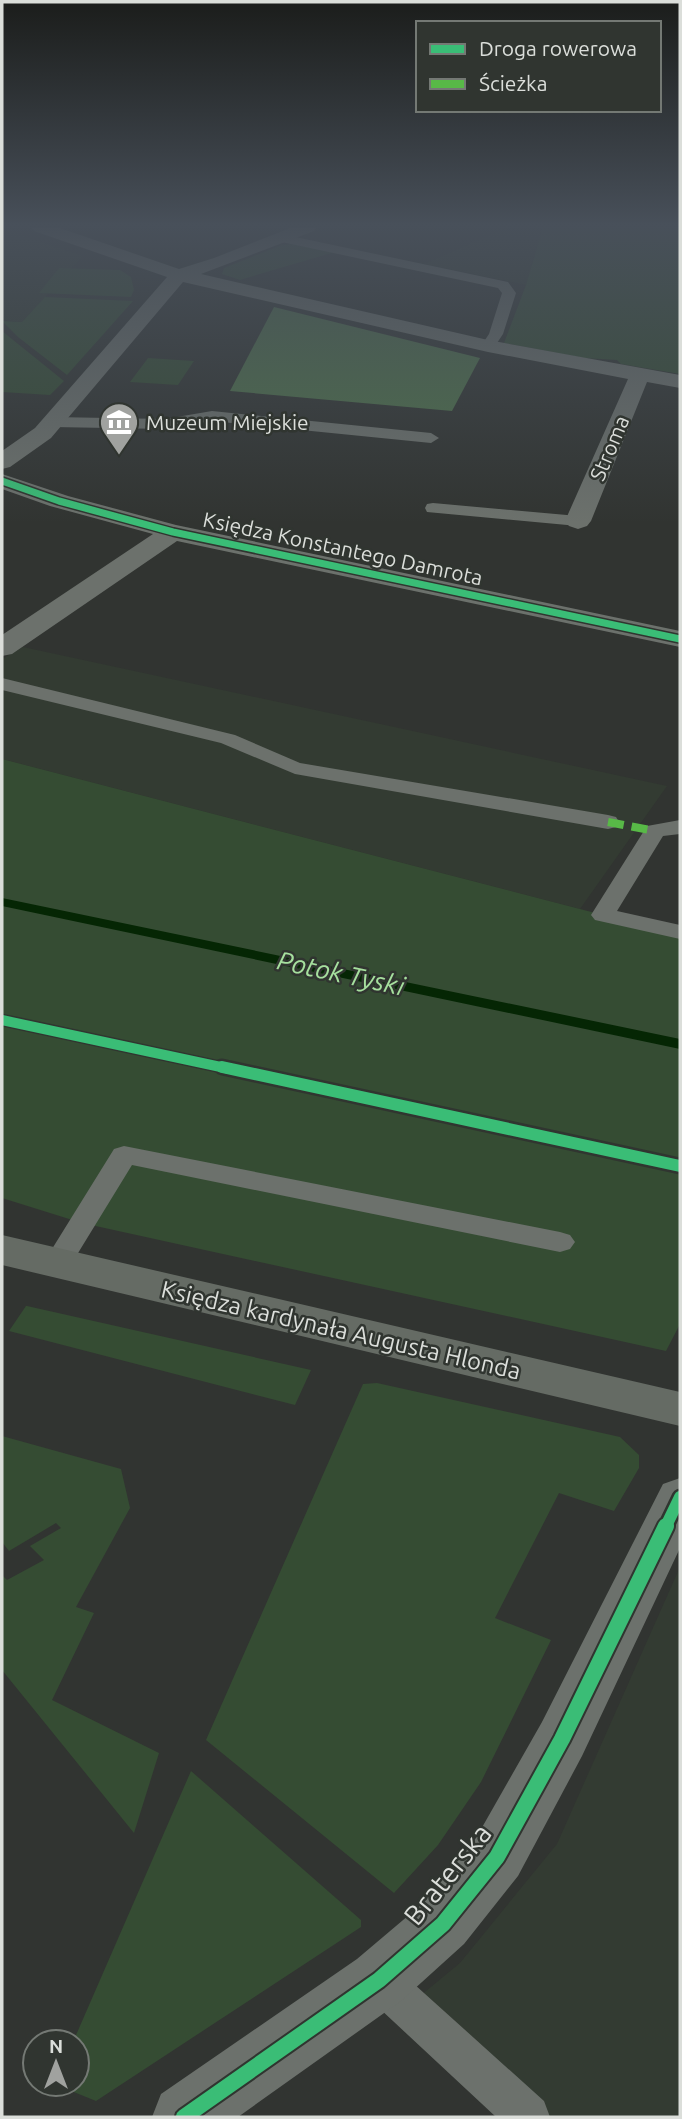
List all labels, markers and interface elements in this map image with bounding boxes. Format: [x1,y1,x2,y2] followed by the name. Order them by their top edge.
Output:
[416,21,661,112] legend
[479,36,637,60] text: Droga rowerowa
[479,71,548,95] text: Ścieżka
[98,401,140,456] museum icon: Muzeum Miejskie
[146,410,309,434] place label: Muzeum Miejskie
[585,412,633,484] street label: Stroma
[201,507,485,589] street label: Księdza Konstantego Damrota
[275,945,409,1001] water label: Potok Tyski
[159,1275,523,1385] street label: Księdza kardynała Augusta Hlonda
[397,1817,497,1931] street label: Braterska
[21,2028,91,2098] north arrow
[49,2035,63,2057] text: N

